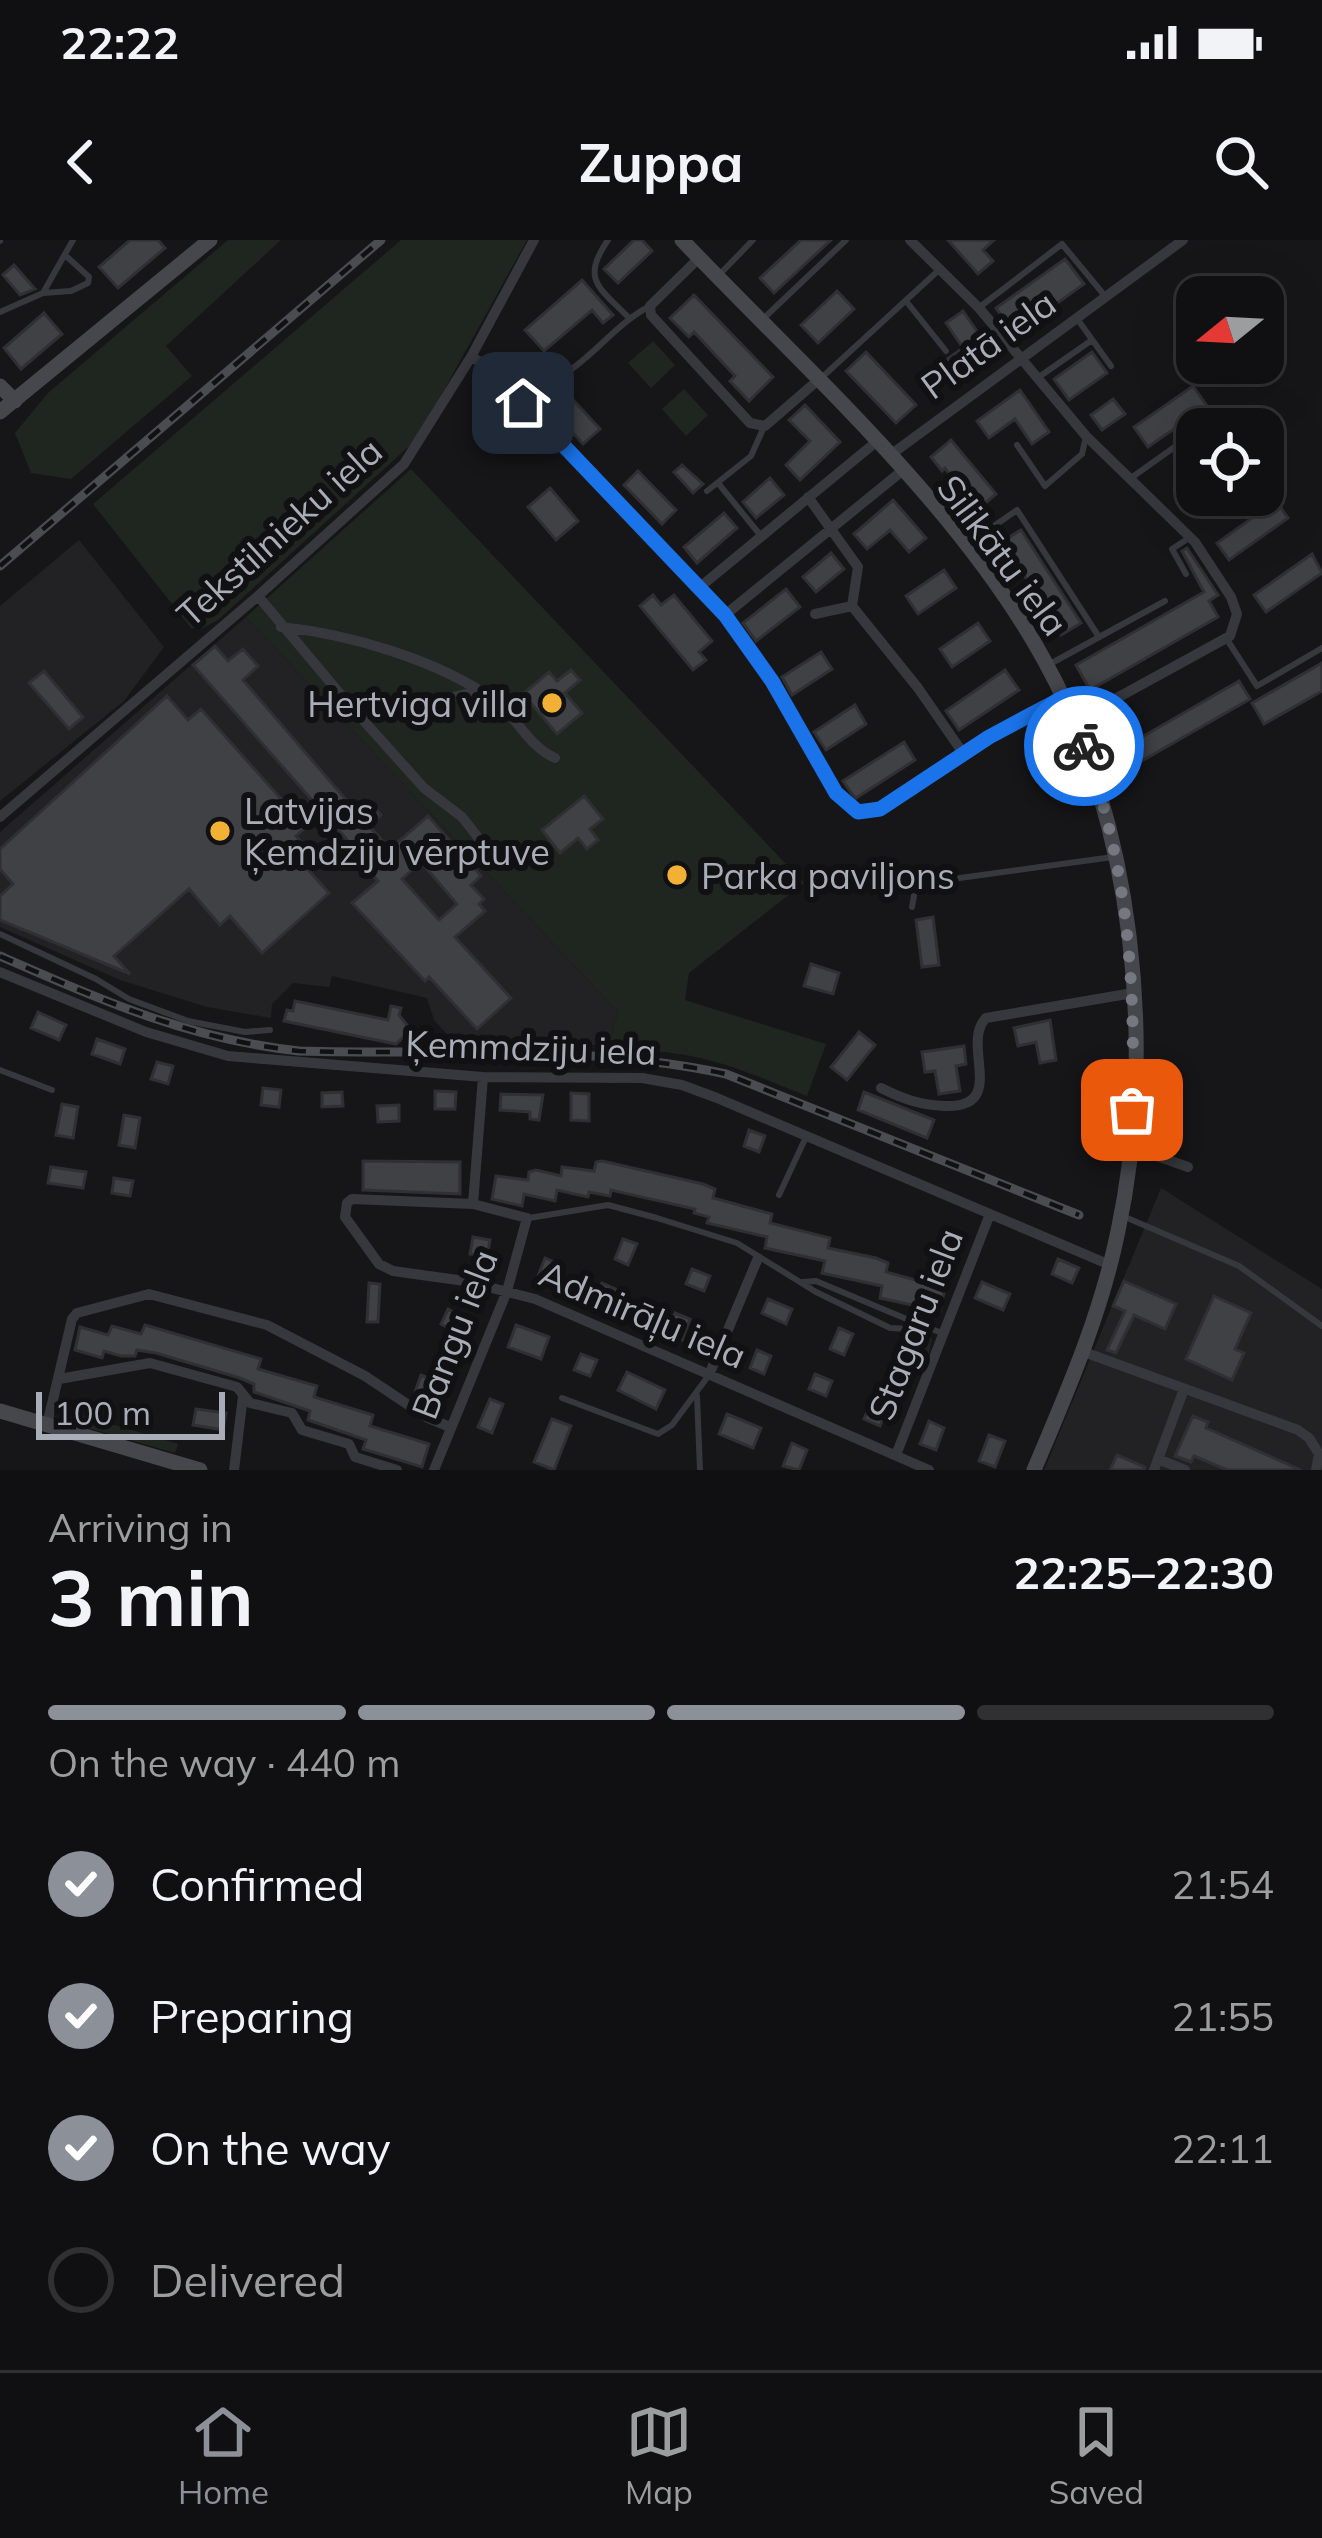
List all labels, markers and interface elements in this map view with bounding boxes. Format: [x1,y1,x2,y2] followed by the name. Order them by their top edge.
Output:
[60,14,179,70] text: 22:22
[579,128,743,196] text: Zuppa
[48,129,114,195] icon: back
[1208,129,1274,195] icon: search
[1176,276,1284,384] north arrow
[1176,276,1284,516] map controls
[912,280,1064,408] street label: Platā iela
[472,352,574,454] pin
[490,370,556,436] icon: home
[1176,408,1284,516] button: locate
[167,428,391,636] street label: Tekstilnieku iela
[928,466,1078,644] street label: Silikātu iela
[307,681,528,726] place label: Hertviga villa
[1024,686,1144,806] courier
[539,690,565,716] marker: Hertviga villa
[1051,713,1117,779] icon: bike
[244,788,550,875] place label: Latvijas Ķemdziju vērptuve
[207,818,233,844] marker: Latvijas Ķemdziju vērptuve
[701,853,955,898] place label: Parka paviljons
[664,862,690,888] marker: Parka paviljons
[405,1020,657,1075] street label: Ķemmdziju iela
[1081,1059,1183,1161] pin
[1099,1077,1165,1143] icon: bag
[858,1222,972,1426] street label: Stagaru iela
[401,1243,507,1425] street label: Bangu iela
[533,1250,753,1379] street label: Admirāļu iela
[36,1386,225,1439] scale bar
[54,1392,151,1433] text: 100 m
[48,1503,233,1552] text: Arriving in
[1013,1544,1274,1600] text: 22:25–22:30
[48,1548,254,1646] text: 3 min
[48,1738,400,1787] text: On the way · 440 m
[48,1851,114,1917] icon: check
[150,1856,364,1912] text: Confirmed
[1172,1860,1274,1909] text: 21:54
[48,1983,114,2049] icon: check
[150,1988,354,2044] text: Preparing
[1172,1992,1274,2041] text: 21:55
[48,2115,114,2181] icon: check
[150,2120,391,2176] text: On the way
[1172,2124,1274,2173] text: 22:11
[150,2252,345,2308] text: Delivered
[178,2399,269,2512] tab: Home
[625,2399,693,2512] tab: Map
[1049,2399,1144,2512] tab: Saved

